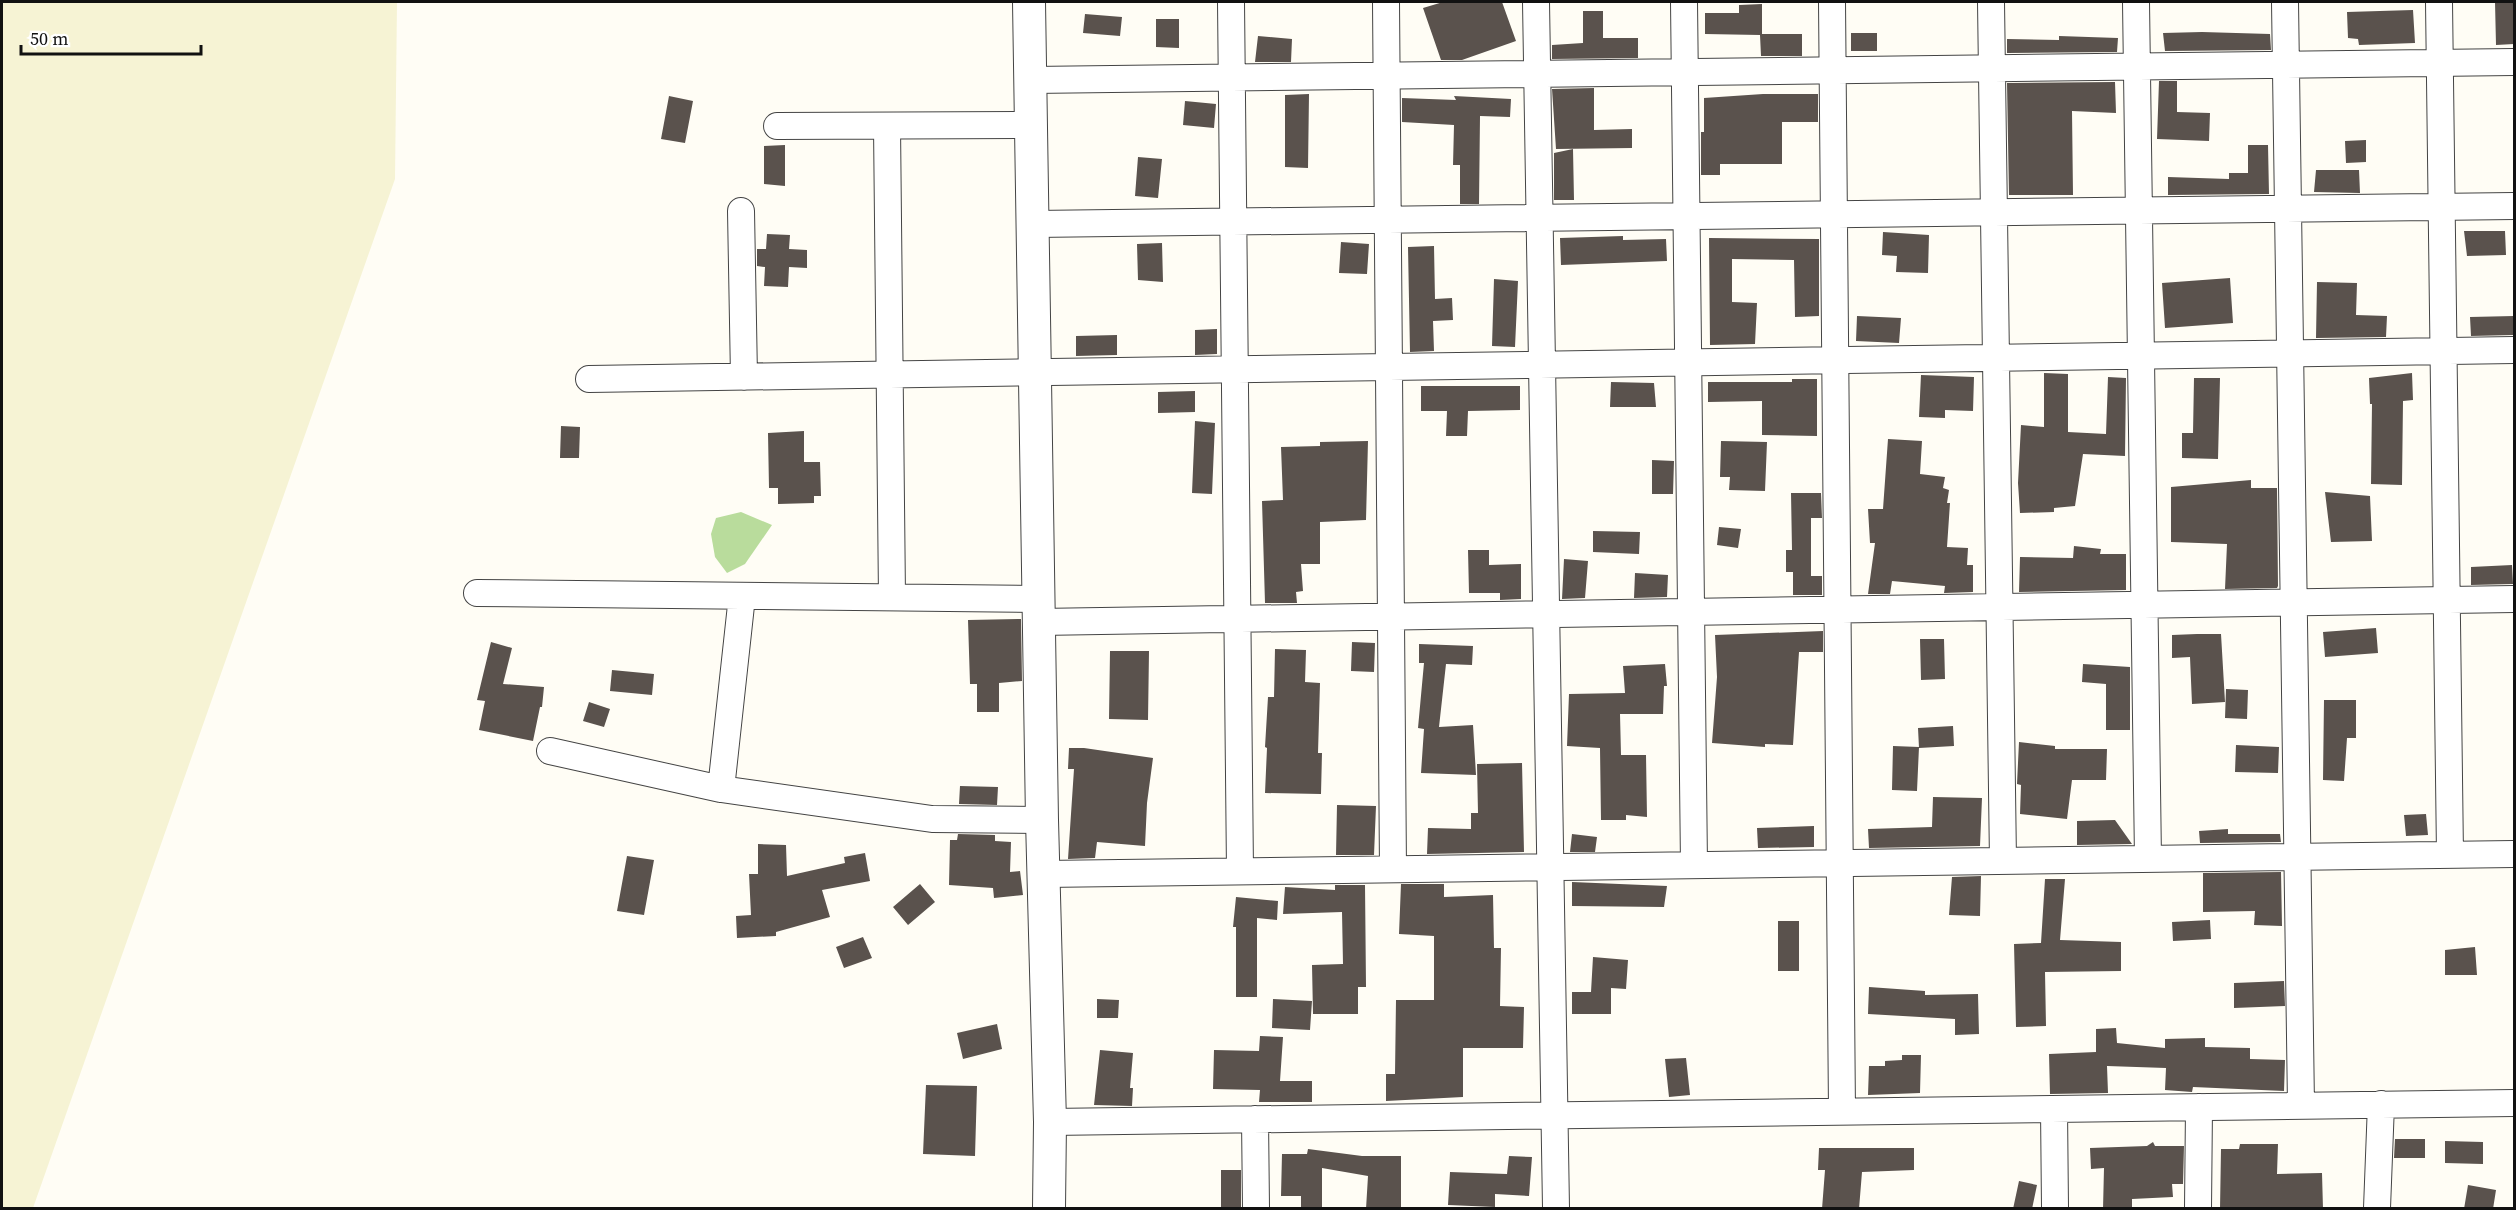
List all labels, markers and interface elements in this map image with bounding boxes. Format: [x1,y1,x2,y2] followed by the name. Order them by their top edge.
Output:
[21,18,201,56] scale bar
[30,26,68,51] text: 50 m

